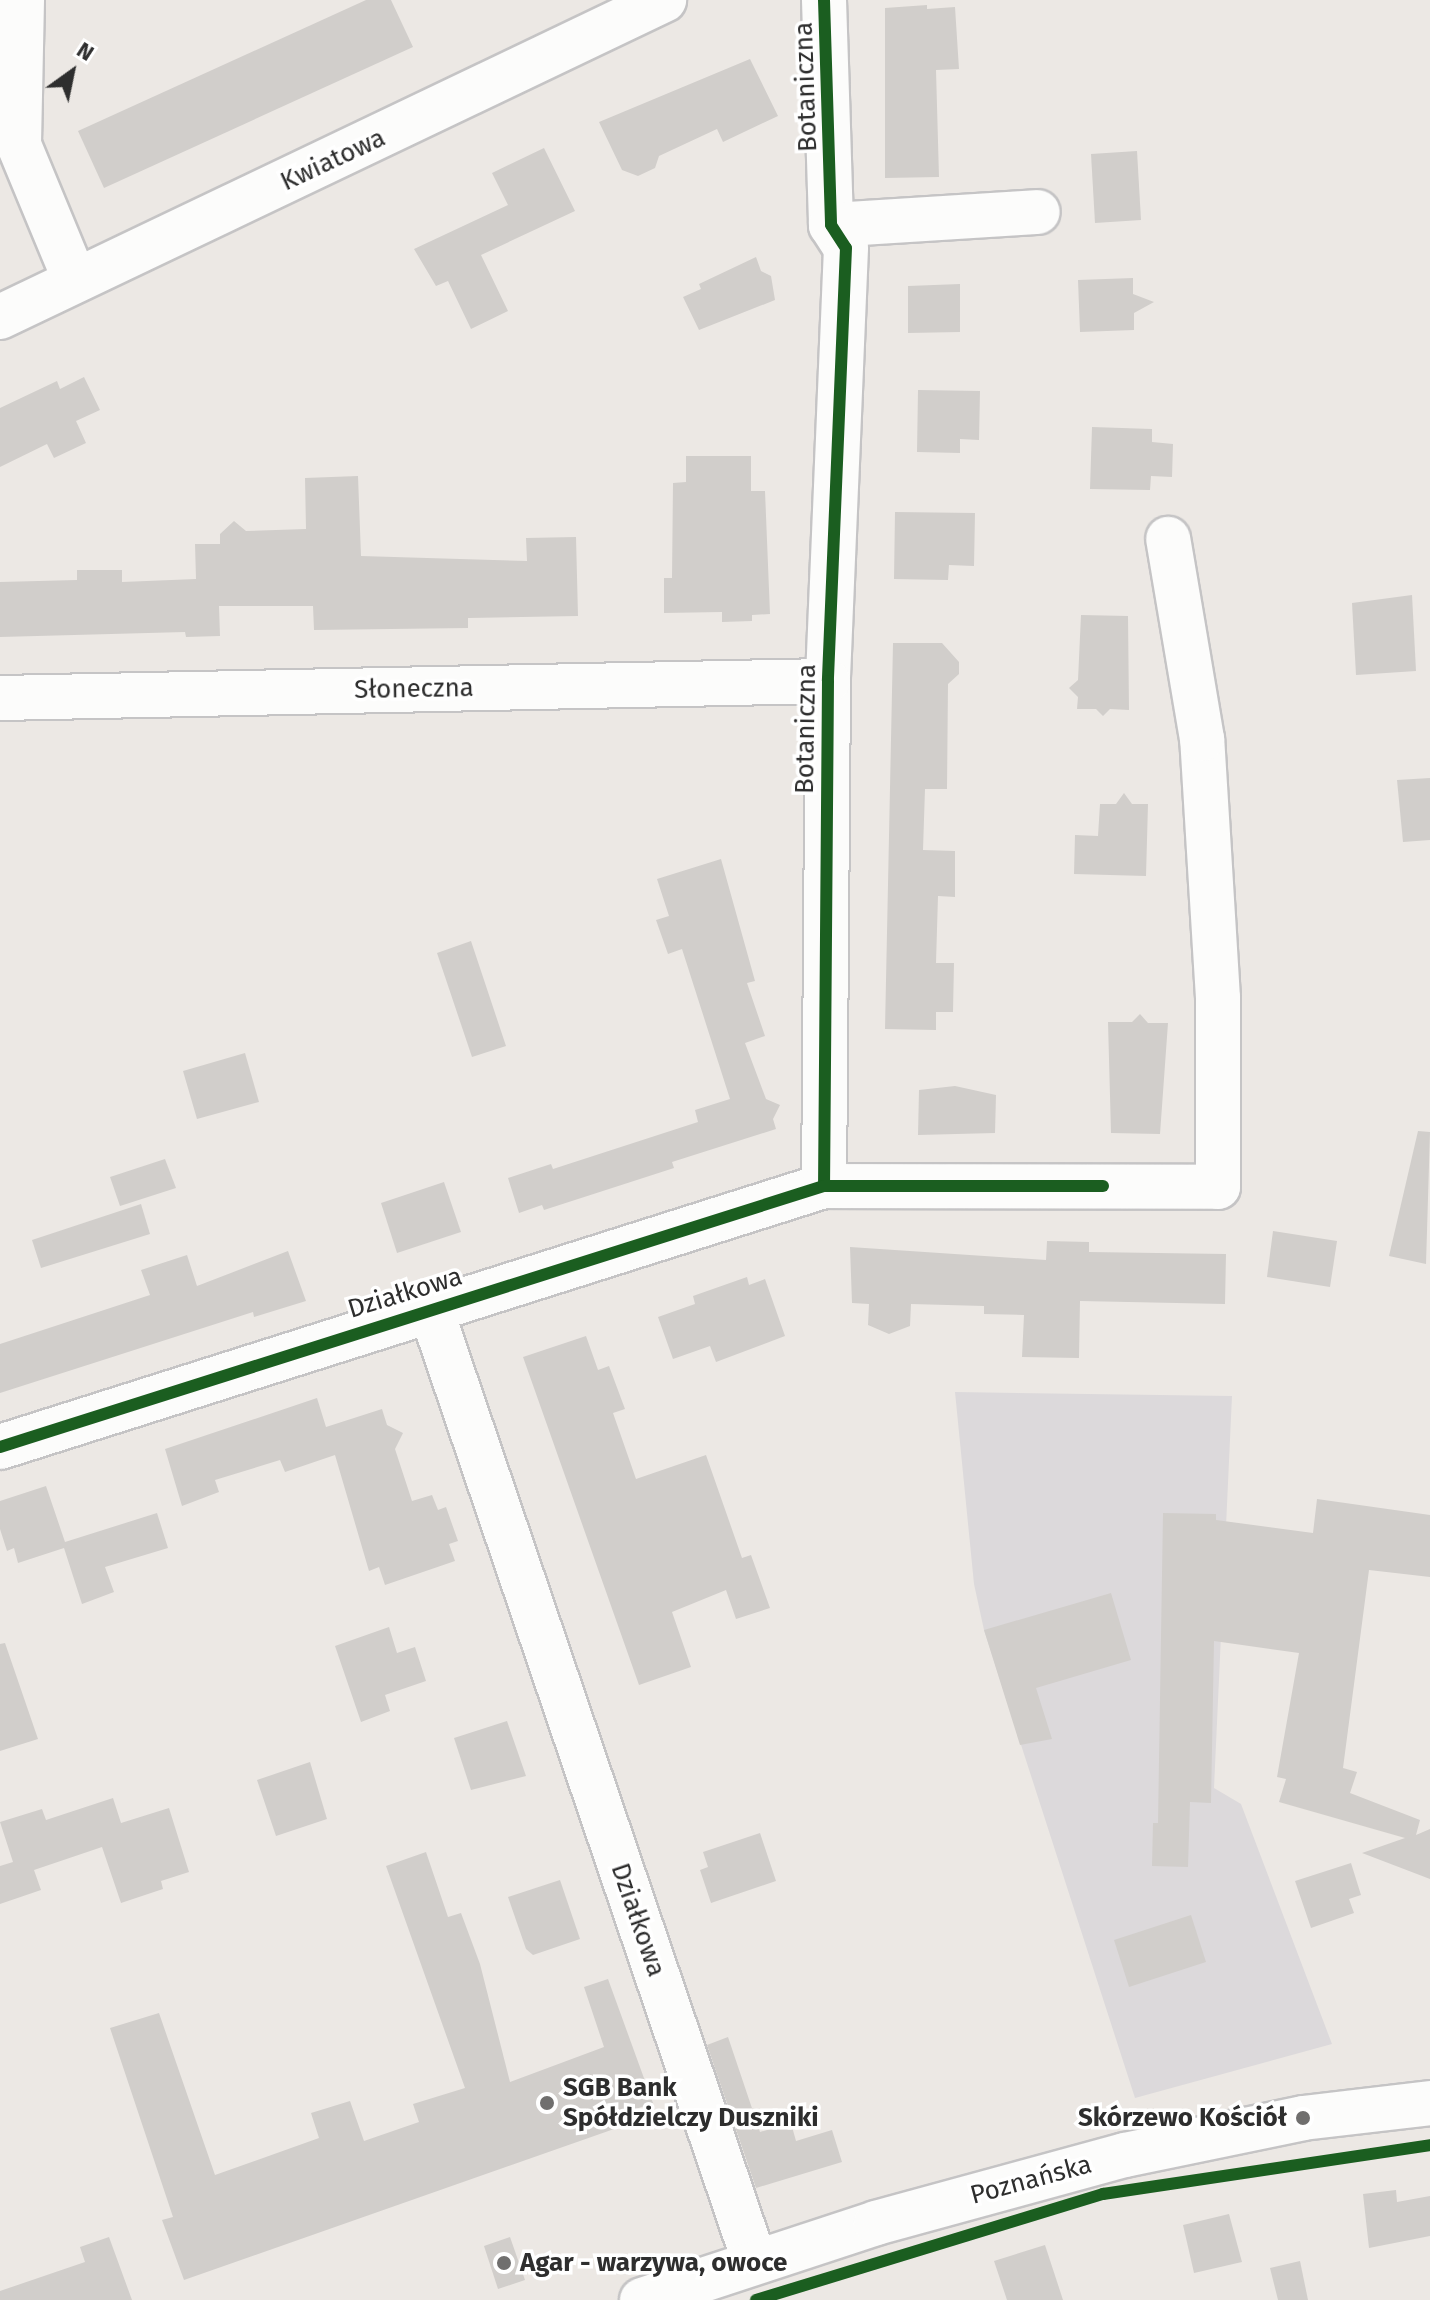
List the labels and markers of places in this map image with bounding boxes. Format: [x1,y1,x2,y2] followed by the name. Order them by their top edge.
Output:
[563,2072,819,2134] place label: SGB Bank Spółdzielczy Duszniki
[538,2094,556,2112] marker: SGB Bank Spółdzielczy Duszniki
[1078,2102,1287,2134] place label: Skórzewo Kościół
[1294,2109,1312,2127] marker: Skórzewo Kościół
[520,2247,787,2279] place label: Agar - warzywa, owoce
[495,2254,513,2272] marker: Agar - warzywa, owoce

